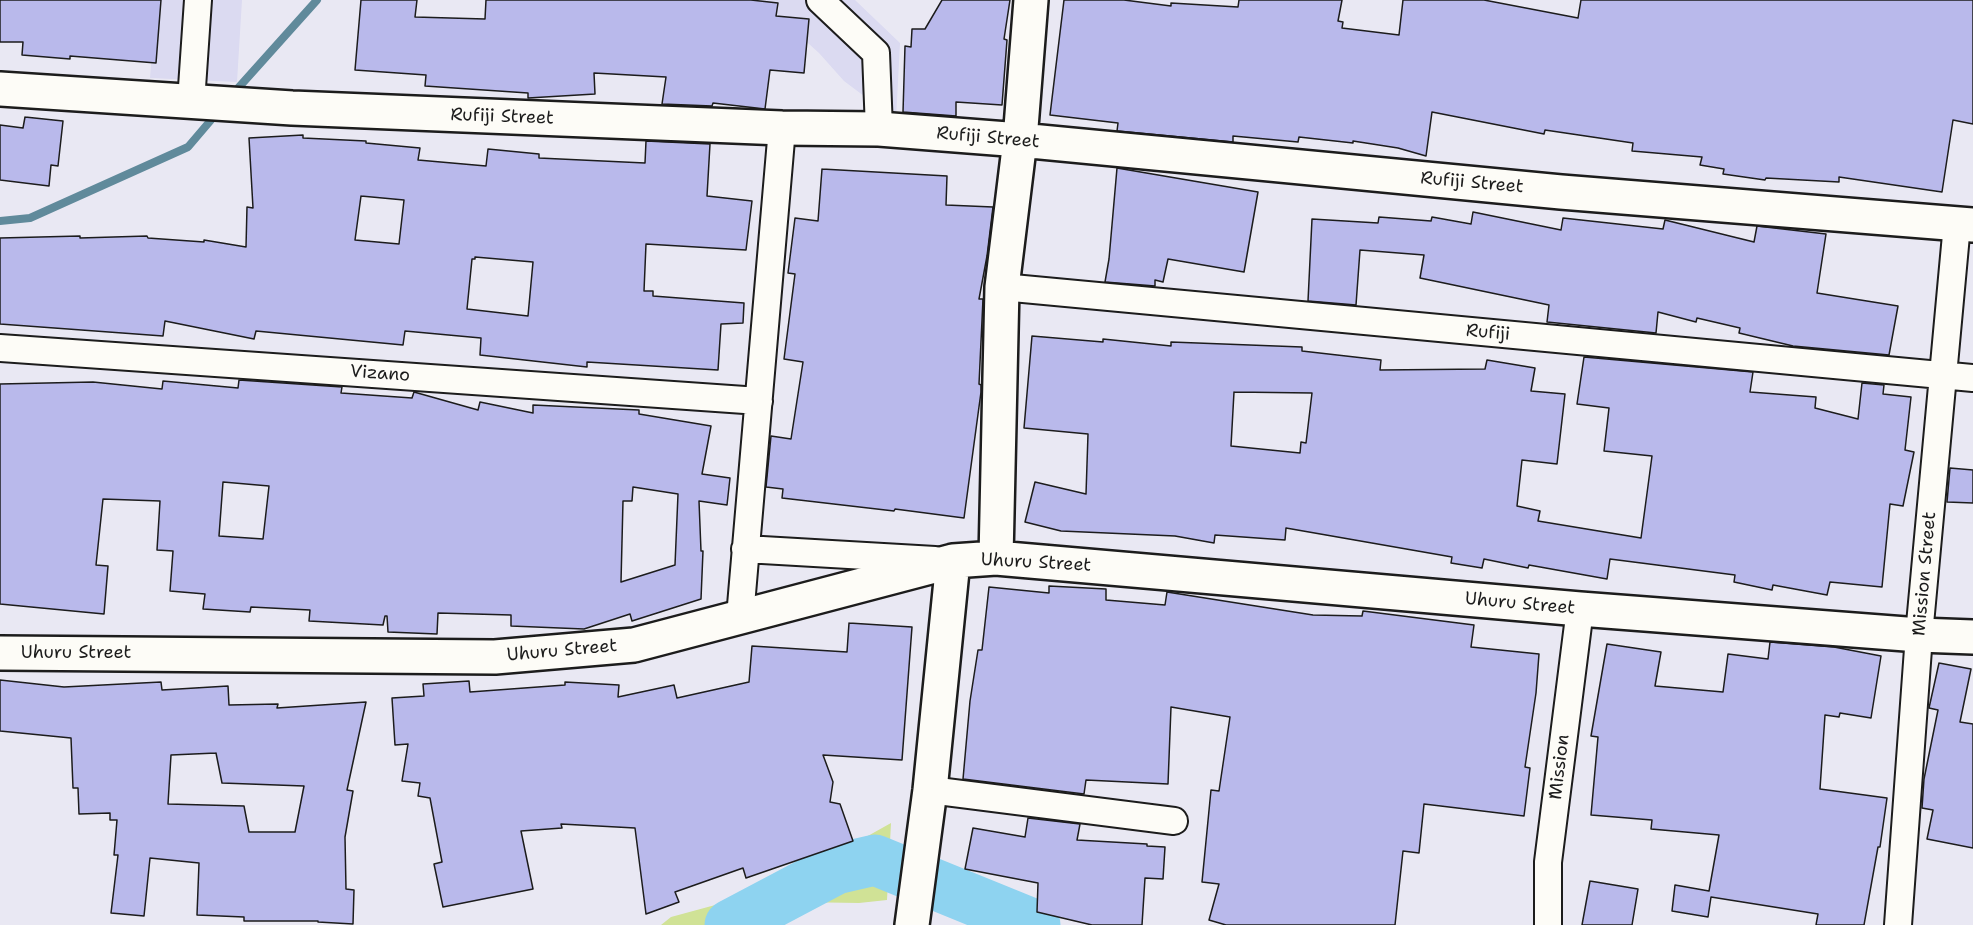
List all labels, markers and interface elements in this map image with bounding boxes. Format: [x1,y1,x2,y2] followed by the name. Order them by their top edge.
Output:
[450,104,554,130] street label: Rufiji Street
[936,123,1040,153] street label: Rufiji Street
[1420,168,1524,198] street label: Rufiji Street
[1465,320,1511,346] street label: Rufiji
[349,361,411,387] street label: Vizano
[1909,511,1941,637] street label: Mission Street
[980,549,1092,577] street label: Uhuru Street
[1464,588,1576,620] street label: Uhuru Street
[506,635,618,667] street label: Uhuru Street
[21,642,131,664] street label: Uhuru Street
[1545,733,1575,801] street label: Mission

